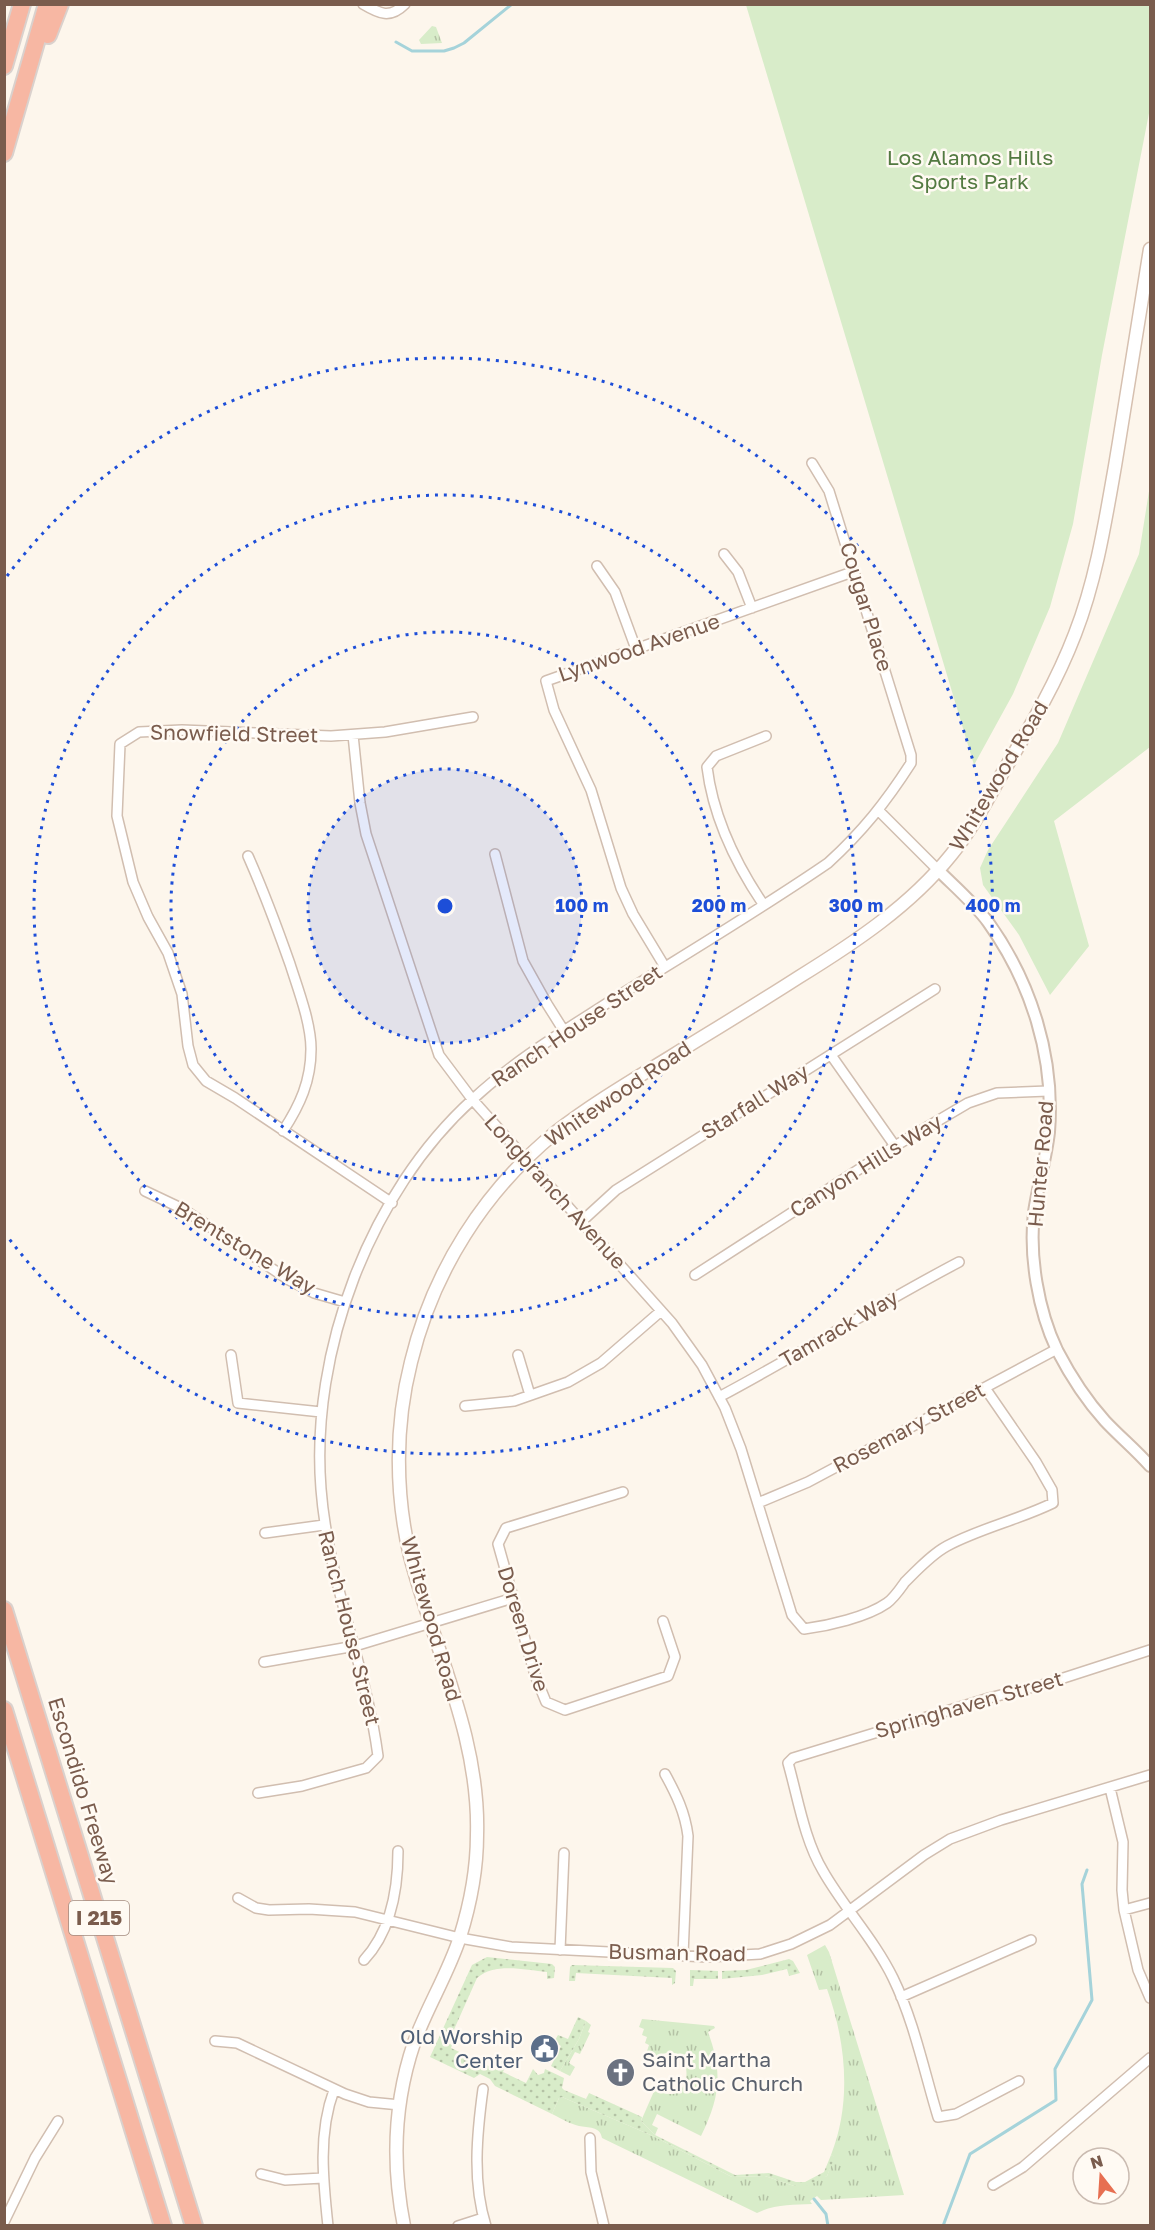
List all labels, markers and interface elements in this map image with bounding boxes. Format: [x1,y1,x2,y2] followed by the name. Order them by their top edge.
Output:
[887,144,1053,194] park label: Los Alamos Hills Sports Park
[835,539,899,674] street label: Cougar Place
[555,607,723,687] street label: Lynwood Avenue
[943,696,1053,855] street label: Whitewood Road
[150,719,318,747] street label: Snowfield Street
[556,894,608,916] text: 100 m
[692,894,746,916] text: 200 m
[829,894,883,916] text: 300 m
[966,894,1020,916] text: 400 m
[435,896,455,916] centre of rings
[486,958,667,1092] street label: Ranch House Street
[539,1035,695,1152] street label: Whitewood Road
[696,1058,813,1145] street label: Starfall Way
[1022,1100,1058,1228] street label: Hunter Road
[479,1108,632,1274] street label: Longbranch Avenue
[785,1108,947,1222] street label: Canyon Hills Way
[170,1195,321,1300] street label: Brentstone Way
[775,1284,903,1373] street label: Tamrack Way
[828,1376,989,1478] street label: Rosemary Street
[313,1527,387,1728] street label: Ranch House Street
[396,1533,468,1704] street label: Whitewood Road
[493,1563,555,1695] street label: Doreen Drive
[872,1665,1066,1743] street label: Springhaven Street
[43,1694,125,1888] street label: Escondido Freeway
[69,1901,129,1935] road number: I 215
[608,1938,746,1966] street label: Busman Road
[400,2023,523,2073] place label: Old Worship Center
[528,2033,560,2065] public building icon: Old Worship Center
[642,2046,803,2096] place label: Saint Martha Catholic Church
[605,2056,637,2088] church icon: Saint Martha Catholic Church
[1071,2146,1131,2206] north arrow
[1088,2150,1105,2173] text: N

